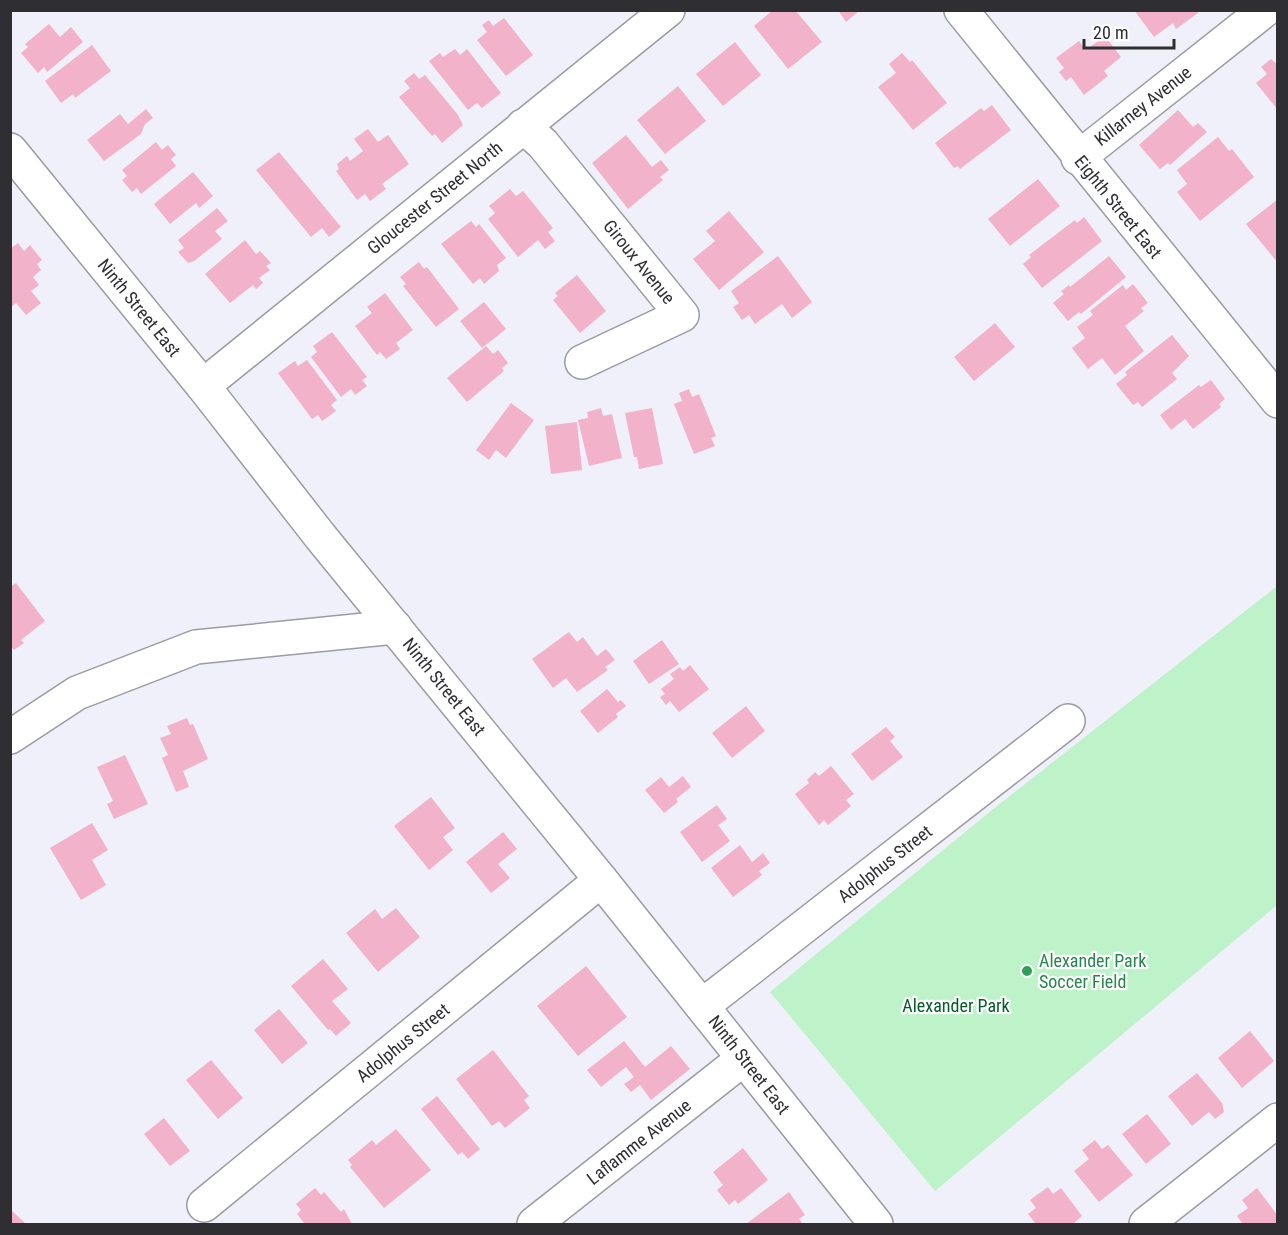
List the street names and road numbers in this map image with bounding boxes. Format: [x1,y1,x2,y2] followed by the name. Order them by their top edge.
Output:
[1090,61,1195,150] street label: Killarney Avenue
[363,137,506,258] street label: Gloucester Street North
[1071,151,1166,262] street label: Eighth Street East
[599,216,680,308] street label: Giroux Avenue
[94,255,185,361] street label: Ninth Street East
[399,634,490,740] street label: Ninth Street East
[834,820,936,907] street label: Adolphus Street
[352,999,453,1086] street label: Adolphus Street
[704,1011,794,1118] street label: Ninth Street East
[582,1094,695,1189] street label: Laflamme Avenue

